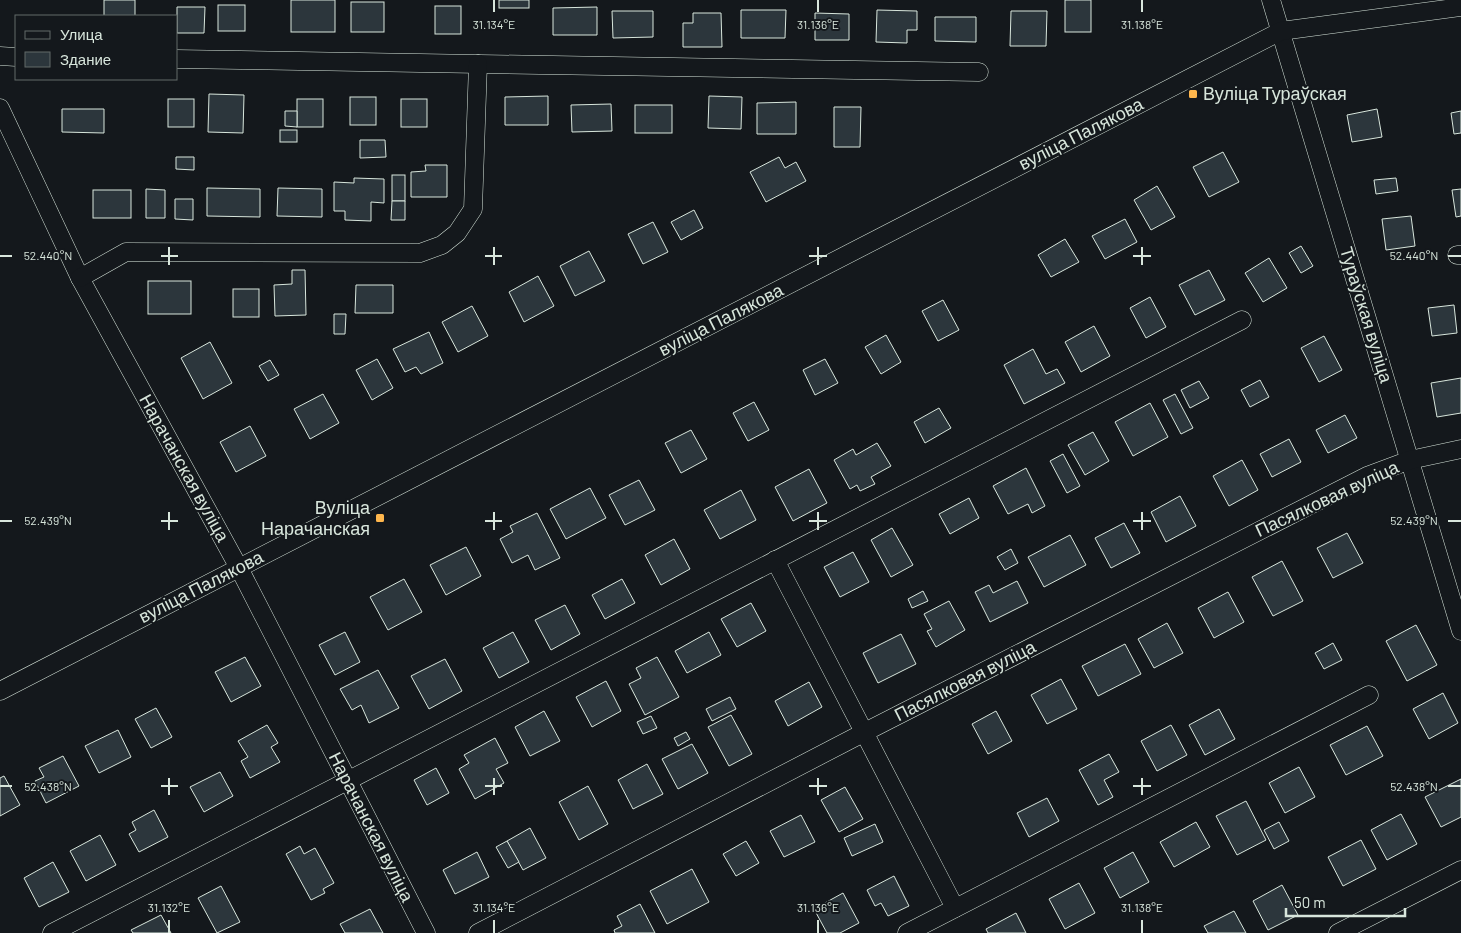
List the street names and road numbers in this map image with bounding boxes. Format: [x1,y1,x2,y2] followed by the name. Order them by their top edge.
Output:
[1015,92,1147,174] street label: вуліца Палякова
[1336,244,1398,386] street label: Тураўская вуліца
[655,278,787,360] street label: вуліца Палякова
[135,390,235,546] street label: Нарачанская вуліца
[1251,455,1403,541] street label: Пасялковая вуліца
[135,545,267,627] street label: вуліца Палякова
[890,635,1040,725] street label: Пасялковая вуліца
[325,748,420,906] street label: Нарачанская вуліца

